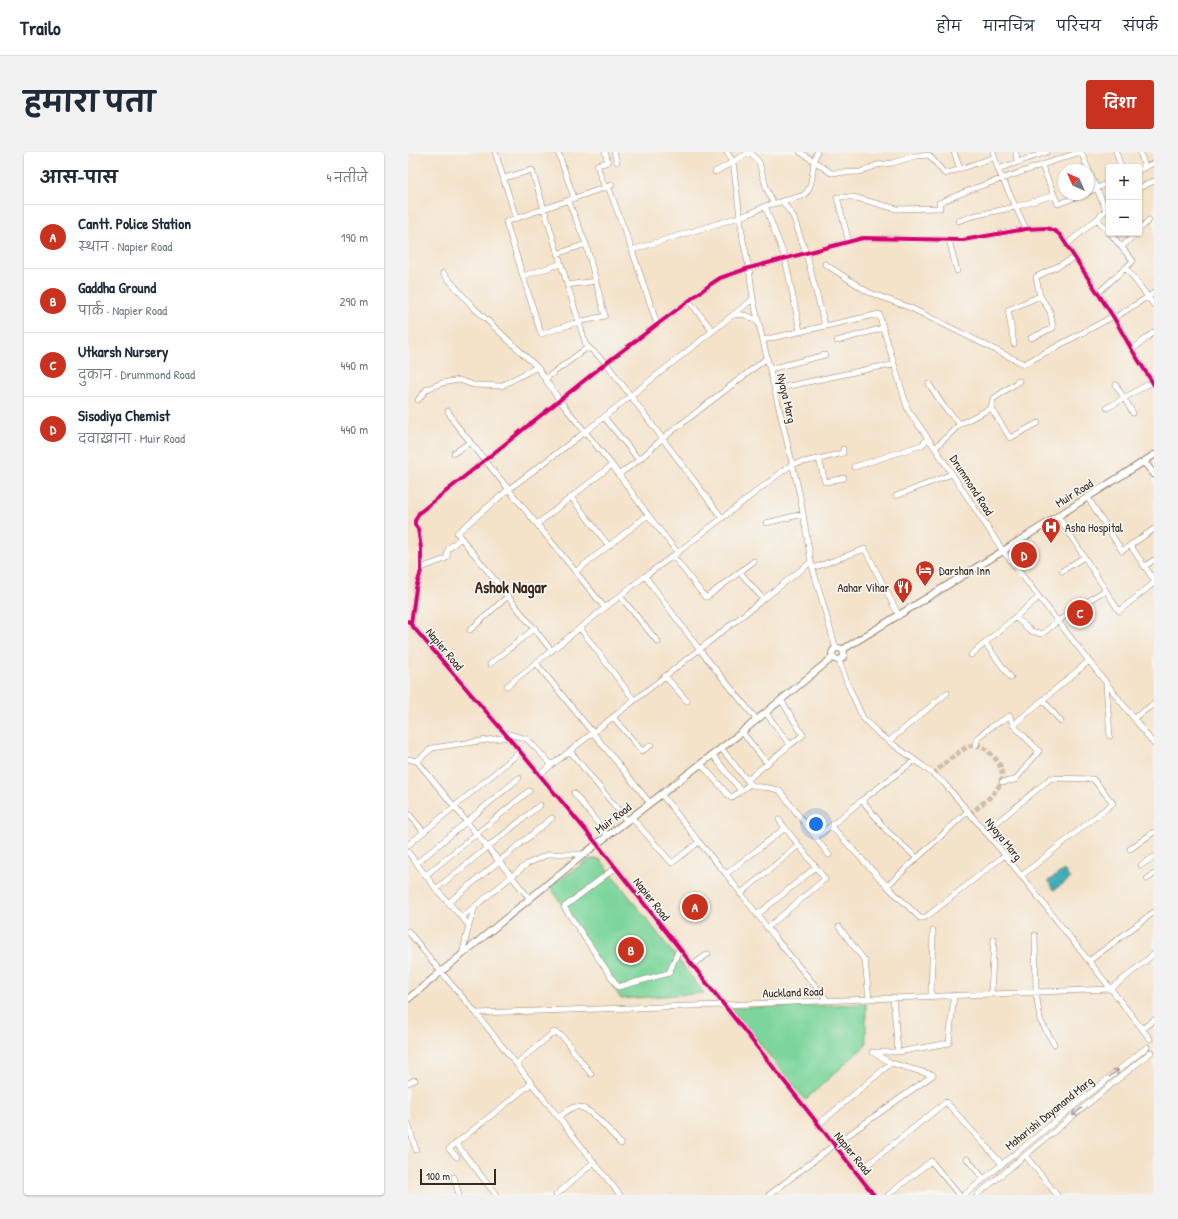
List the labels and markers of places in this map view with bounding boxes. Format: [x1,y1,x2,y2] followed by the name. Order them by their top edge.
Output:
[1040,516,1062,544] hospital icon: Asha Hospital
[1065,519,1124,536] place label: Asha Hospital
[1011,540,1037,570] pin: D
[914,559,936,587] hotel icon: Darshan Inn
[939,562,990,579] place label: Darshan Inn
[892,576,914,604] restaurant icon: Aahar Vihar
[838,579,889,596] place label: Aahar Vihar
[1067,598,1093,628] pin: C
[682,892,708,922] pin: A
[618,935,644,965] pin: B

